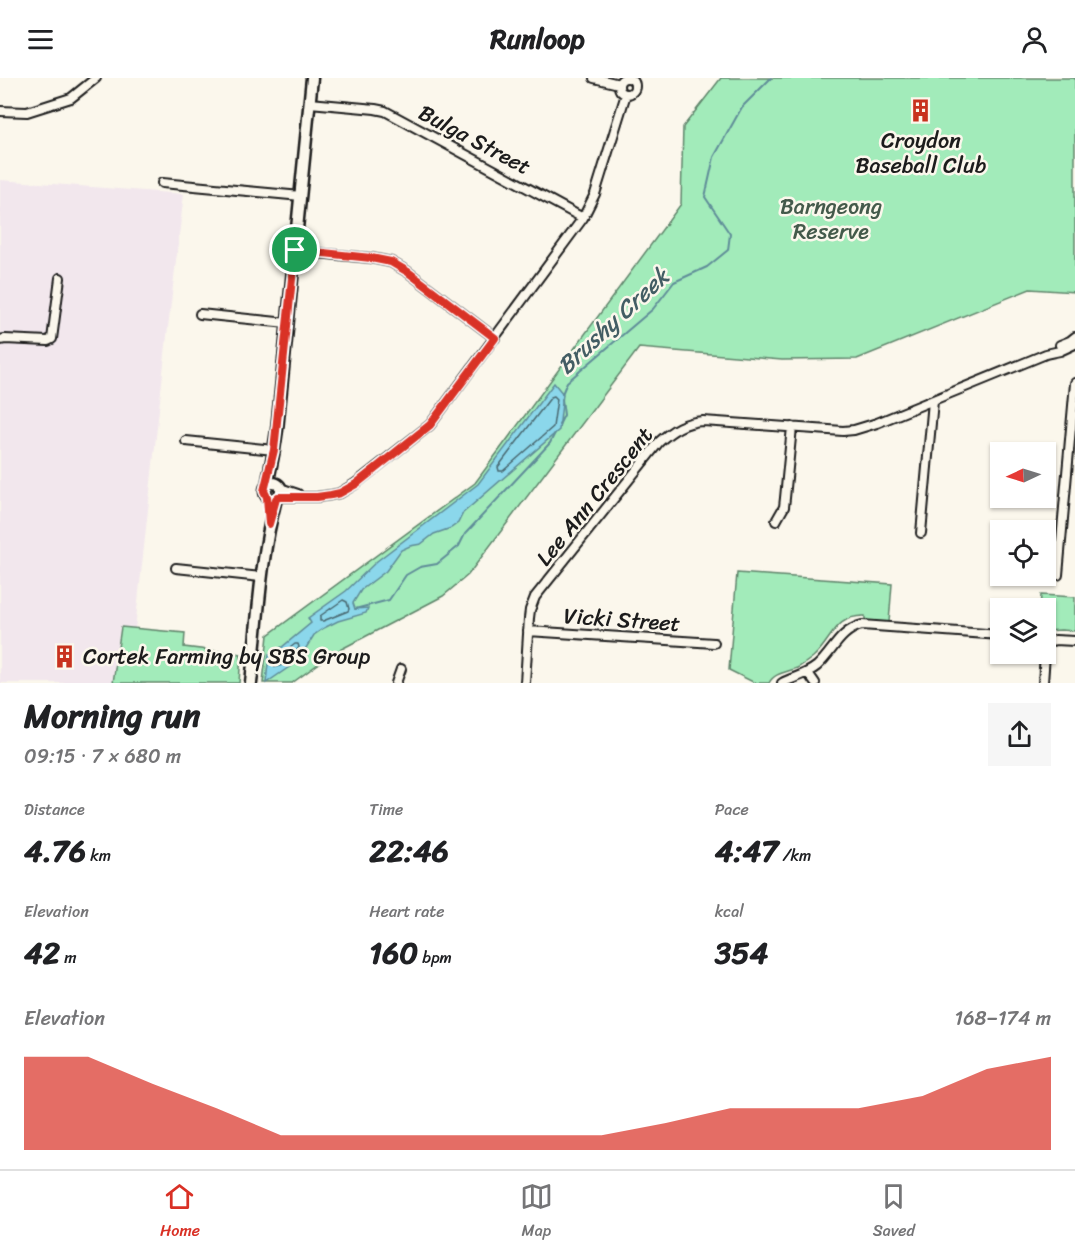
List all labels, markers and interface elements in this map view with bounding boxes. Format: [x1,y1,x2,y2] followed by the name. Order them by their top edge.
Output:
[490,15,585,63] text: Runloop
[24,23,57,56] icon: menu
[1018,23,1051,56] icon: person
[411,93,539,186] street label: Bulga Street
[908,98,934,124] building icon: Croydon Baseball Club
[856,121,987,185] place label: Croydon Baseball Club
[780,187,882,251] park label: Barngeong Reserve
[269,224,320,275] pin
[278,233,311,266] icon: arrive
[547,256,680,385] water label: Brushy Creek
[526,418,663,575] street label: Lee Ann Crescent
[990,442,1056,508] north arrow
[990,442,1056,664] map controls
[990,520,1056,586] button: locate
[562,596,682,643] street label: Vicki Street
[990,598,1056,664] button: layers
[83,637,371,676] place label: Cortek Farming by SBS Group
[52,643,78,669] building icon: Cortek Farming by SBS Group
[24,687,200,745] text: Morning run
[988,703,1051,766] button: share
[24,739,181,774] text: 09:15 · 7 × 680 m
[24,795,85,824] text: Distance
[369,795,403,824] text: Time
[715,795,749,824] text: Pace
[24,824,86,878] text: 4.76
[369,824,449,878] text: 22:46
[715,824,778,878] text: 4:47
[86,841,111,870] text: km
[778,841,811,870] text: /km
[24,897,89,926] text: Elevation
[369,897,444,926] text: Heart rate
[715,897,744,926] text: kcal
[24,926,60,980] text: 42
[369,926,418,980] text: 160
[715,926,768,980] text: 354
[60,943,77,972] text: m
[418,943,452,972] text: bpm
[24,1001,105,1036] text: Elevation
[955,1001,1051,1036] text: 168–174 m
[160,1180,200,1245] tab: Home
[520,1180,553,1245] tab: Map
[873,1180,915,1245] tab: Saved

